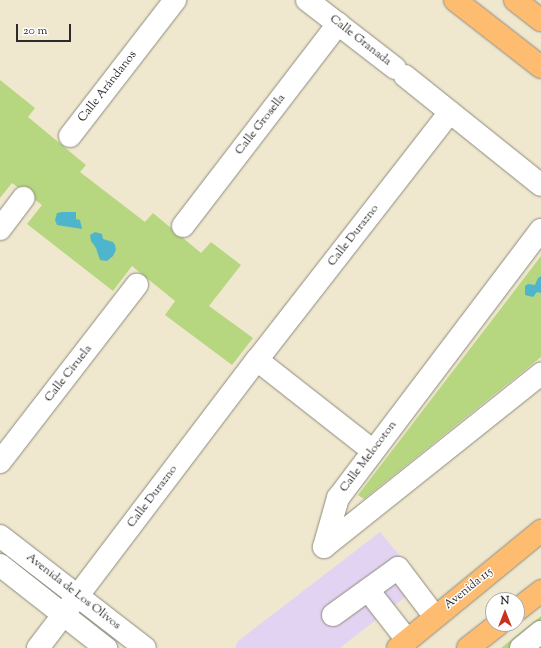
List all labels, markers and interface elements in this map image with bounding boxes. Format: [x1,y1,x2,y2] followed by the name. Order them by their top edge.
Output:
[326,12,394,70] street label: Calle Granada
[18,16,73,42] scale bar
[23,22,47,40] text: 20 m
[76,48,140,126] street label: Calle Arándanos
[233,92,289,158] street label: Calle Grosella
[325,202,383,270] street label: Calle Durazno
[42,343,96,405] street label: Calle Ciruela
[337,418,401,496] street label: Calle Melocoton
[125,463,181,531] street label: Calle Durazno
[23,551,123,633] street label: Avenida de Los Olivos
[442,565,496,613] street label: Avenida 115
[485,592,525,632] north arrow
[501,593,509,609] text: N

